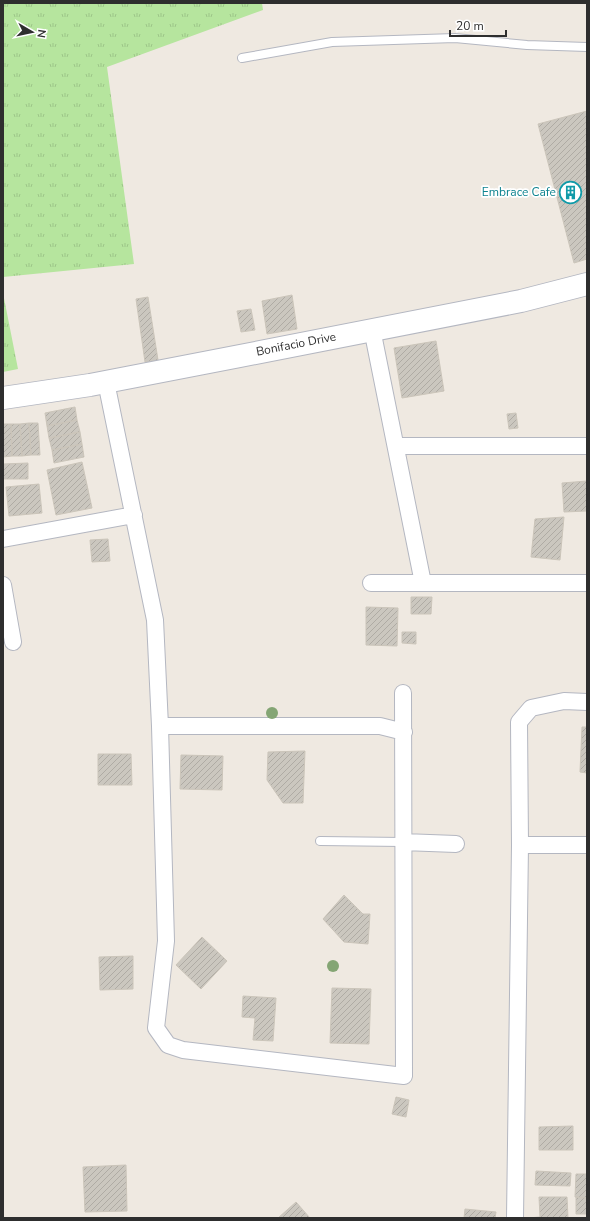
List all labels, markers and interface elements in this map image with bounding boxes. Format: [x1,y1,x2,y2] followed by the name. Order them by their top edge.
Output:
[12,12,52,52] north arrow
[450,12,506,38] scale bar
[456,18,484,34] text: 20 m
[33,28,49,39] text: N
[558,179,584,205] building icon: Embrace Cafe
[482,184,556,200] place label: Embrace Cafe
[255,328,337,360] street label: Bonifacio Drive

